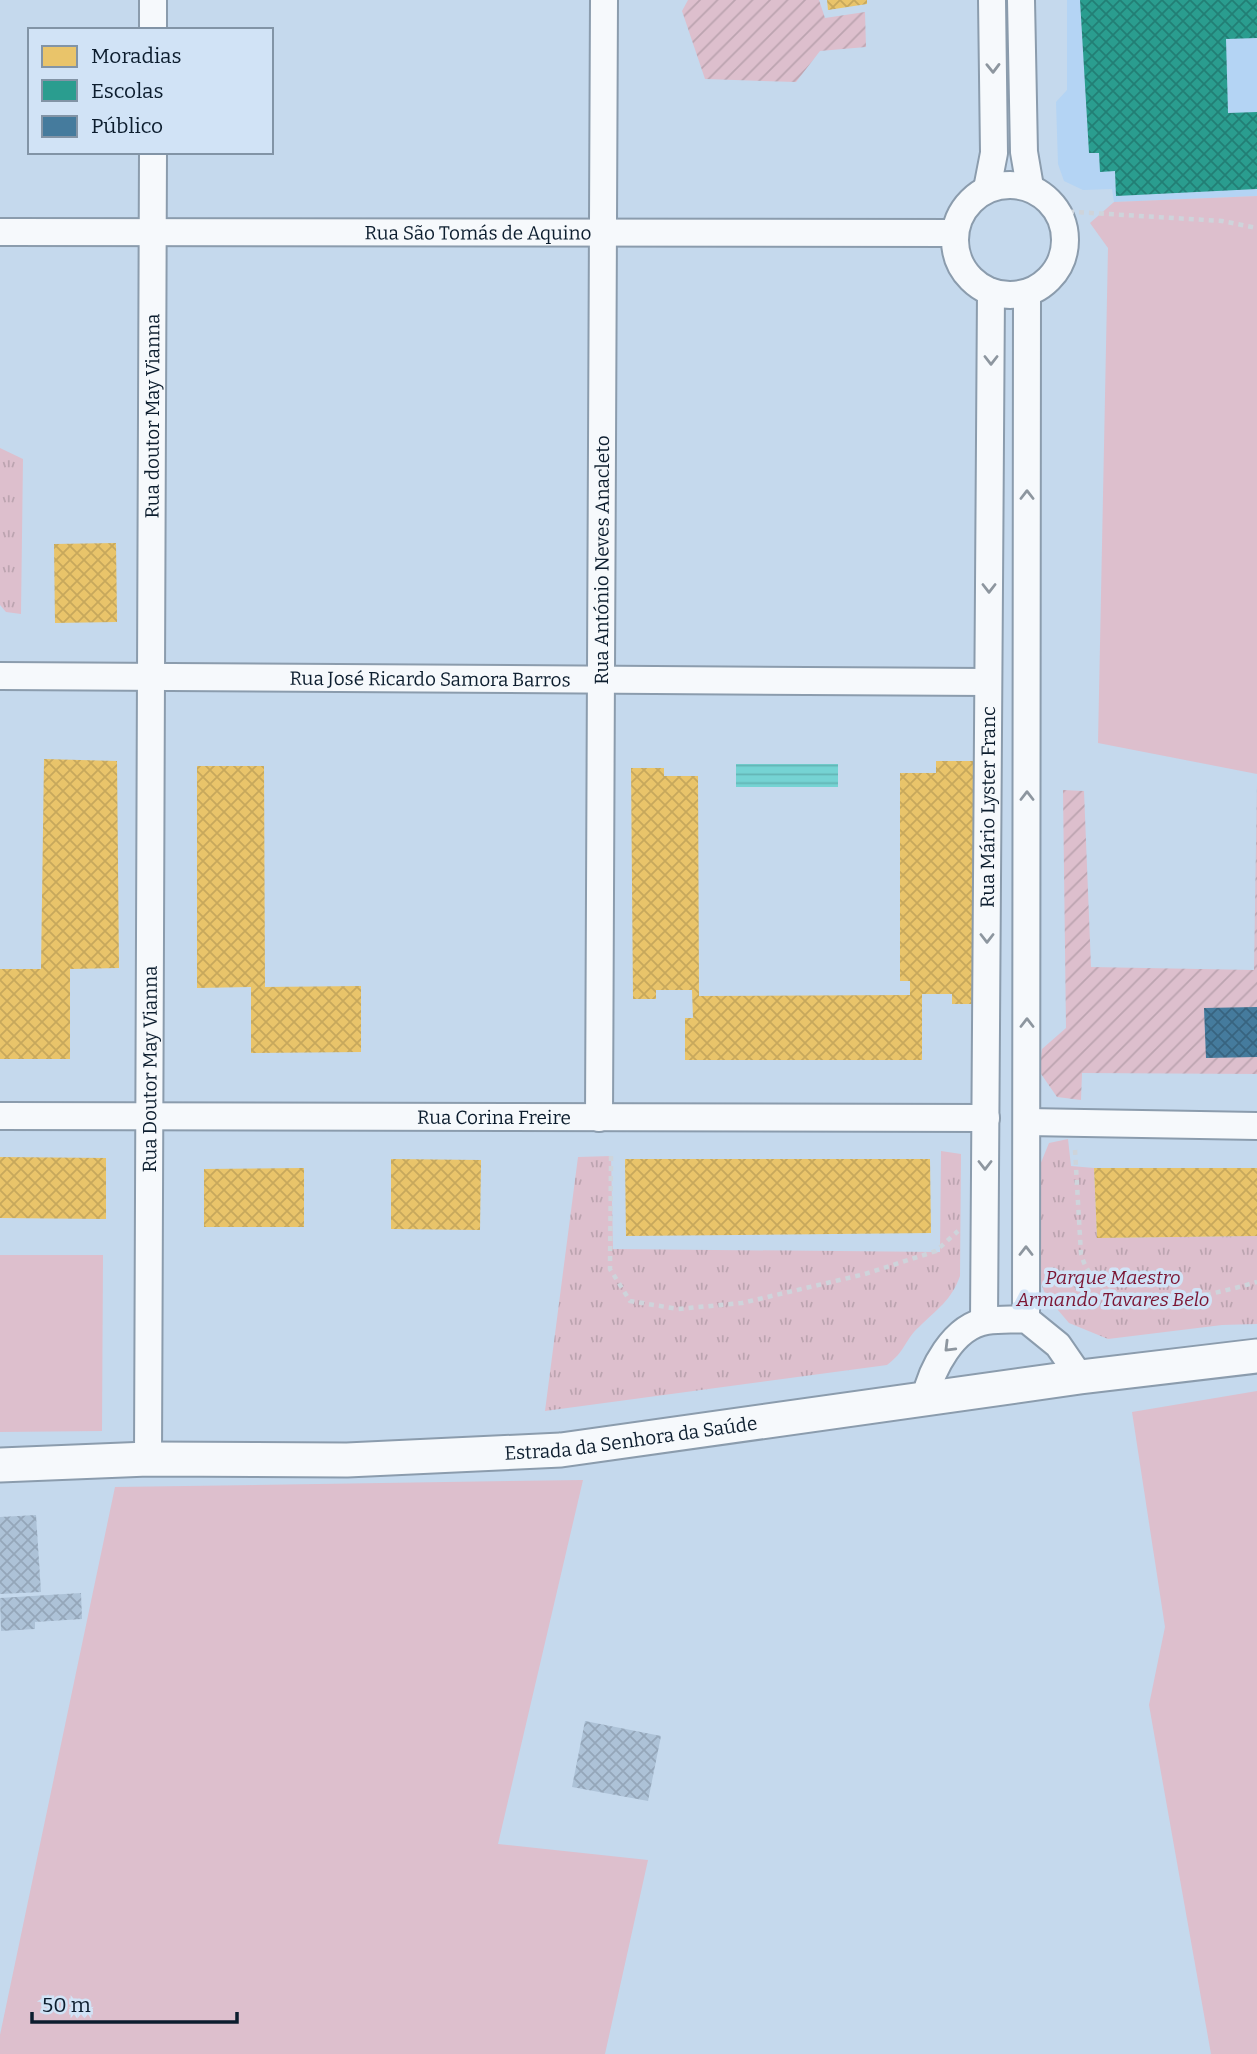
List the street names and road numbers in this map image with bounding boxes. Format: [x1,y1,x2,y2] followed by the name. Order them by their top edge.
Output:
[365,221,592,244] street label: Rua São Tomás de Aquino
[140,313,164,519] street label: Rua doutor May Vianna
[589,435,614,685] street label: Rua António Neves Anacleto
[289,666,571,691] street label: Rua José Ricardo Samora Barros
[975,706,1000,908] street label: Rua Mário Lyster Franc
[138,965,161,1173] street label: Rua Doutor May Vianna
[417,1105,571,1129] street label: Rua Corina Freire
[504,1411,759,1464] street label: Estrada da Senhora da Saúde

